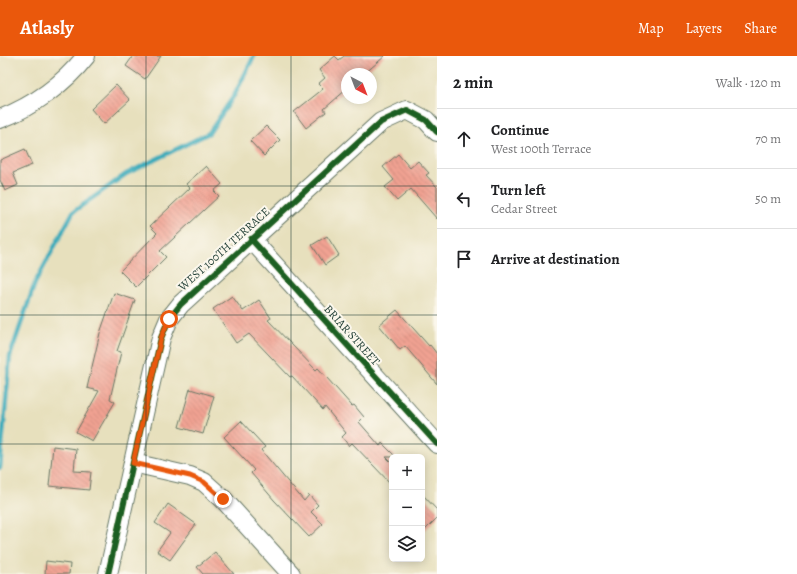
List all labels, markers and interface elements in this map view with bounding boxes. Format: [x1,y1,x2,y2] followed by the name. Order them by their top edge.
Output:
[20,15,74,41] text: Atlasly
[638,19,664,38] text: Map
[686,19,722,38] text: Layers
[744,19,777,38] text: Share
[341,68,377,104] north arrow
[453,71,493,94] text: 2 min
[716,74,781,91] text: Walk · 120 m
[491,120,549,140] text: Continue
[453,128,475,150] icon: ahead
[755,130,781,147] text: 70 m
[491,140,591,157] text: West 100th Terrace
[491,180,546,200] text: Turn left
[453,188,475,210] icon: left
[755,190,781,207] text: 50 m
[491,200,557,217] text: Cedar Street
[174,203,273,295] street label: WEST 100TH TERRACE
[453,248,475,270] icon: arrive
[491,249,620,269] text: Arrive at destination
[320,301,384,369] street label: BRIAR STREET
[160,310,178,328] route start
[389,454,425,562] map controls
[389,454,425,490] button: +
[214,490,232,508] route end
[389,490,425,526] button: −
[389,526,425,562] button: layers

